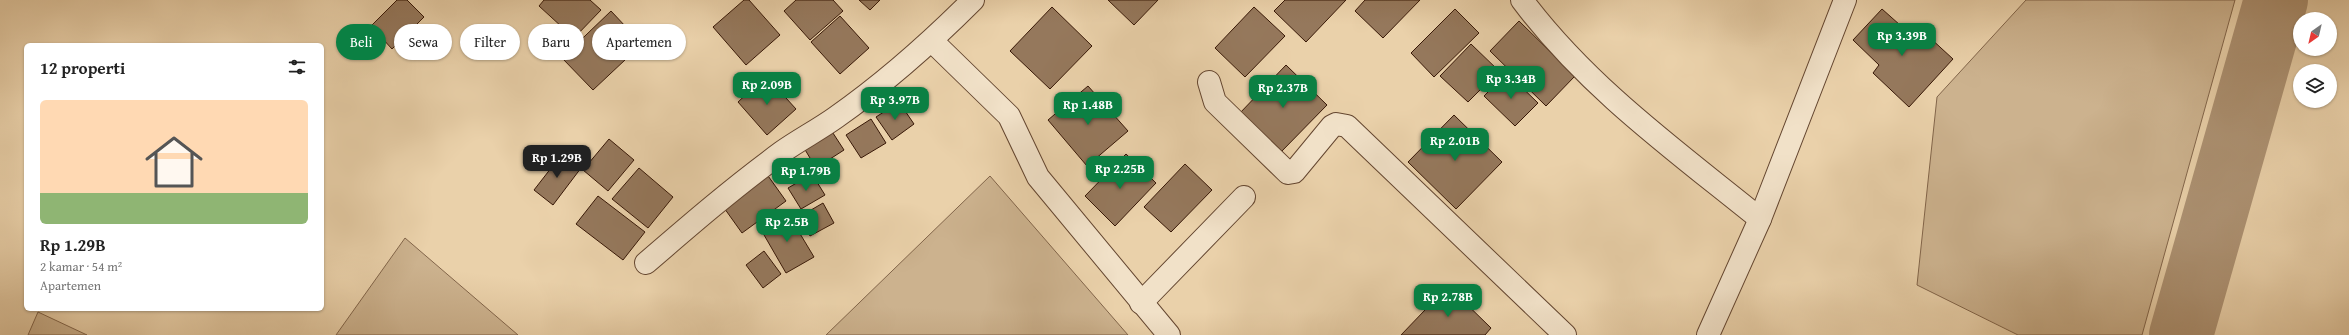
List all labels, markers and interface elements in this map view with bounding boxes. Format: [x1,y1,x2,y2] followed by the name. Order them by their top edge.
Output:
[2293,12,2337,56] north arrow
[2293,12,2337,108] map controls
[1861,23,1943,57] pin: Rp 3.39B
[336,24,386,60] chip: Beli
[394,24,452,60] chip: Sewa
[460,24,520,60] chip: Filter
[528,24,584,60] chip: Baru
[592,24,686,60] chip: Apartemen
[1877,26,1927,45] text: Rp 3.39B
[40,55,125,80] text: 12 properti
[286,56,308,78] icon: filters
[2293,64,2337,108] button: layers
[1470,66,1552,100] pin: Rp 3.34B
[1486,69,1536,88] text: Rp 3.34B
[726,72,808,106] pin: Rp 2.09B
[742,75,792,94] text: Rp 2.09B
[1242,75,1324,109] pin: Rp 2.37B
[1258,78,1308,97] text: Rp 2.37B
[854,87,936,121] pin: Rp 3.97B
[870,90,920,109] text: Rp 3.97B
[1047,92,1129,126] pin: Rp 1.48B
[1063,95,1113,114] text: Rp 1.48B
[138,126,210,198] icon: home
[1414,128,1496,162] pin: Rp 2.01B
[1430,131,1480,150] text: Rp 2.01B
[516,145,598,179] pin: Rp 1.29B
[532,148,582,167] text: Rp 1.29B
[1079,156,1161,190] pin: Rp 2.25B
[765,158,847,192] pin: Rp 1.79B
[1095,159,1145,178] text: Rp 2.25B
[781,161,831,180] text: Rp 1.79B
[750,209,824,243] pin: Rp 2.5B
[765,212,809,231] text: Rp 2.5B
[40,232,106,257] text: Rp 1.29B
[40,257,122,276] text: 2 kamar · 54 m²
[40,276,101,295] text: Apartemen
[1407,284,1489,318] pin: Rp 2.78B
[1423,287,1473,306] text: Rp 2.78B

